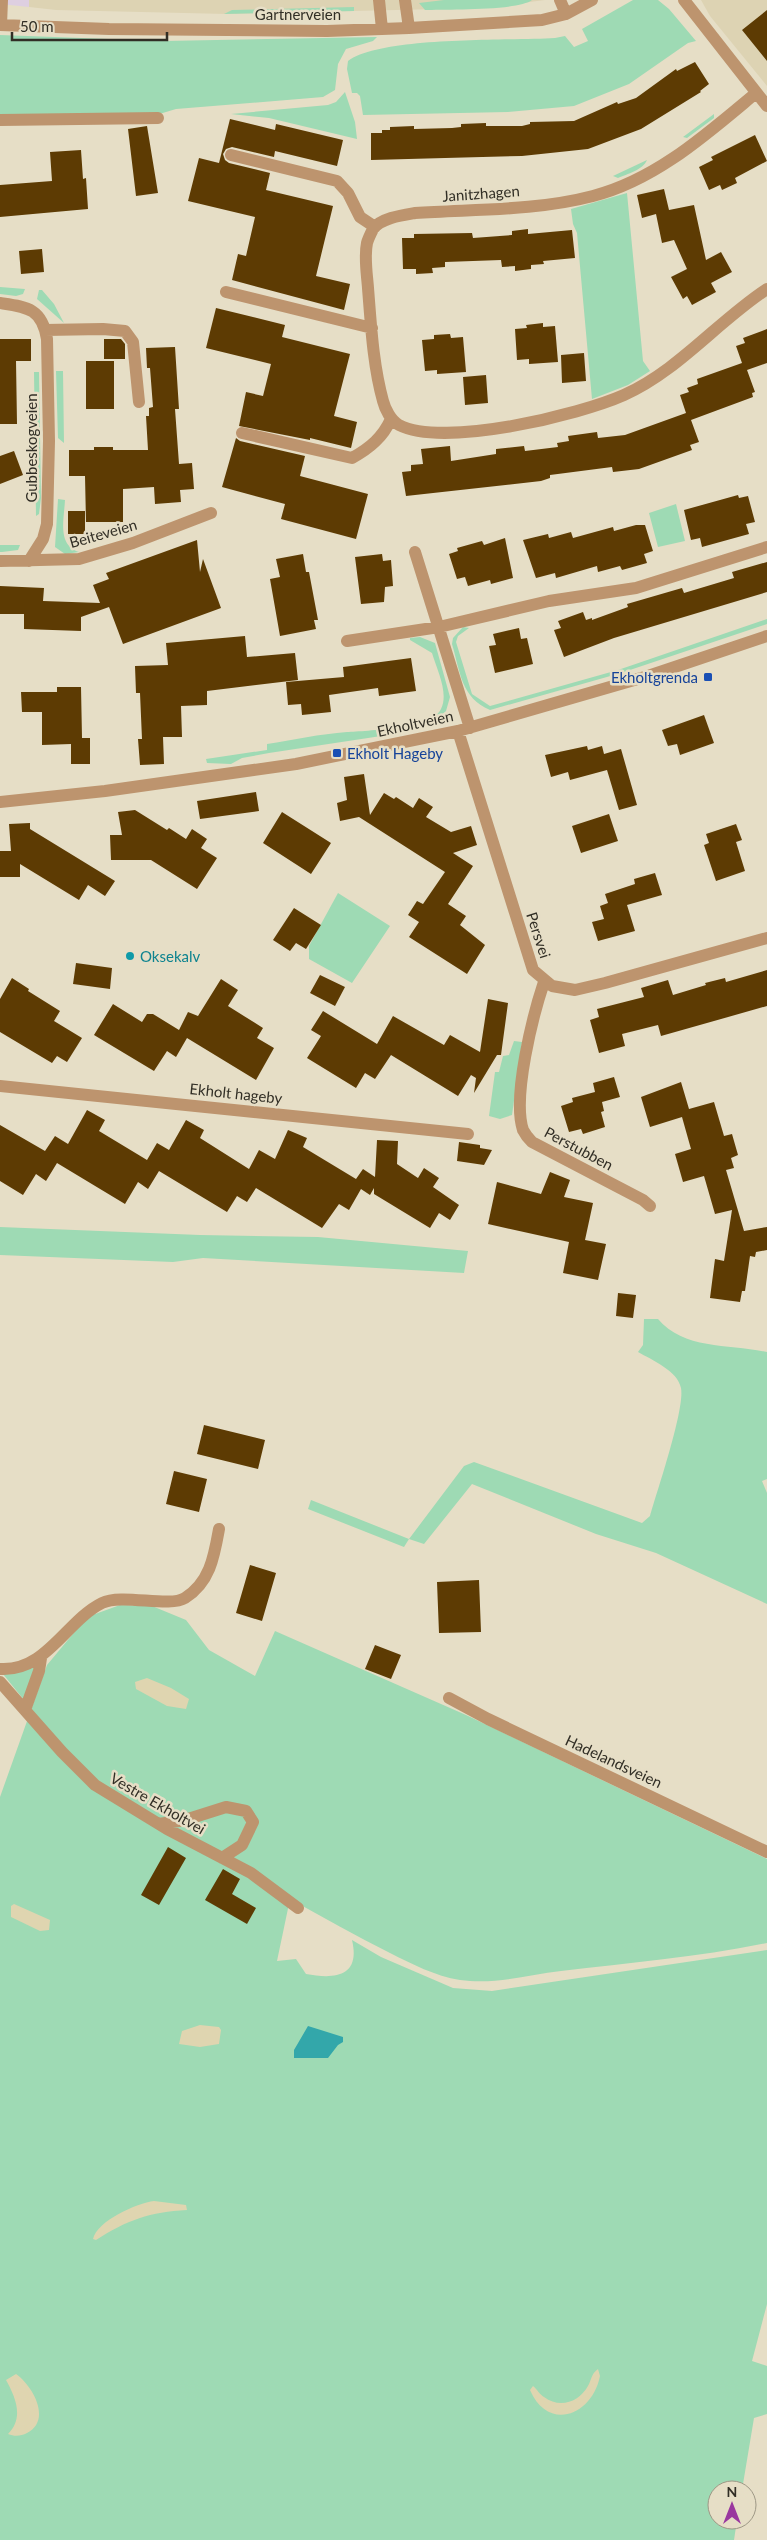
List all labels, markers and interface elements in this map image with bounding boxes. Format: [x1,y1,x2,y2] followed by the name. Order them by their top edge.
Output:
[255,5,341,23] street label: Gartnerveien
[12,10,168,42] scale bar
[20,17,54,35] text: 50 m
[442,181,520,205] street label: Janitzhagen
[22,393,40,503] street label: Gubbeskogveien
[67,515,139,551] street label: Beiteveien
[611,668,698,686] place label: Ekholtgrenda
[702,671,714,683] marker: Ekholtgrenda
[375,706,455,740] street label: Ekholtveien
[347,744,443,762] place label: Ekholt Hageby
[331,747,343,759] marker: Ekholt Hageby
[523,910,555,960] street label: Persvei
[140,947,201,965] place label: Oksekalv
[124,950,136,962] marker: Oksekalv
[189,1079,284,1107] street label: Ekholt hageby
[542,1122,616,1174] street label: Perstubben
[563,1731,665,1791] street label: Hadelandsveien
[107,1769,209,1837] street label: Vestre Ekholtvei
[707,2480,757,2530] north arrow
[727,2483,737,2500] text: N

